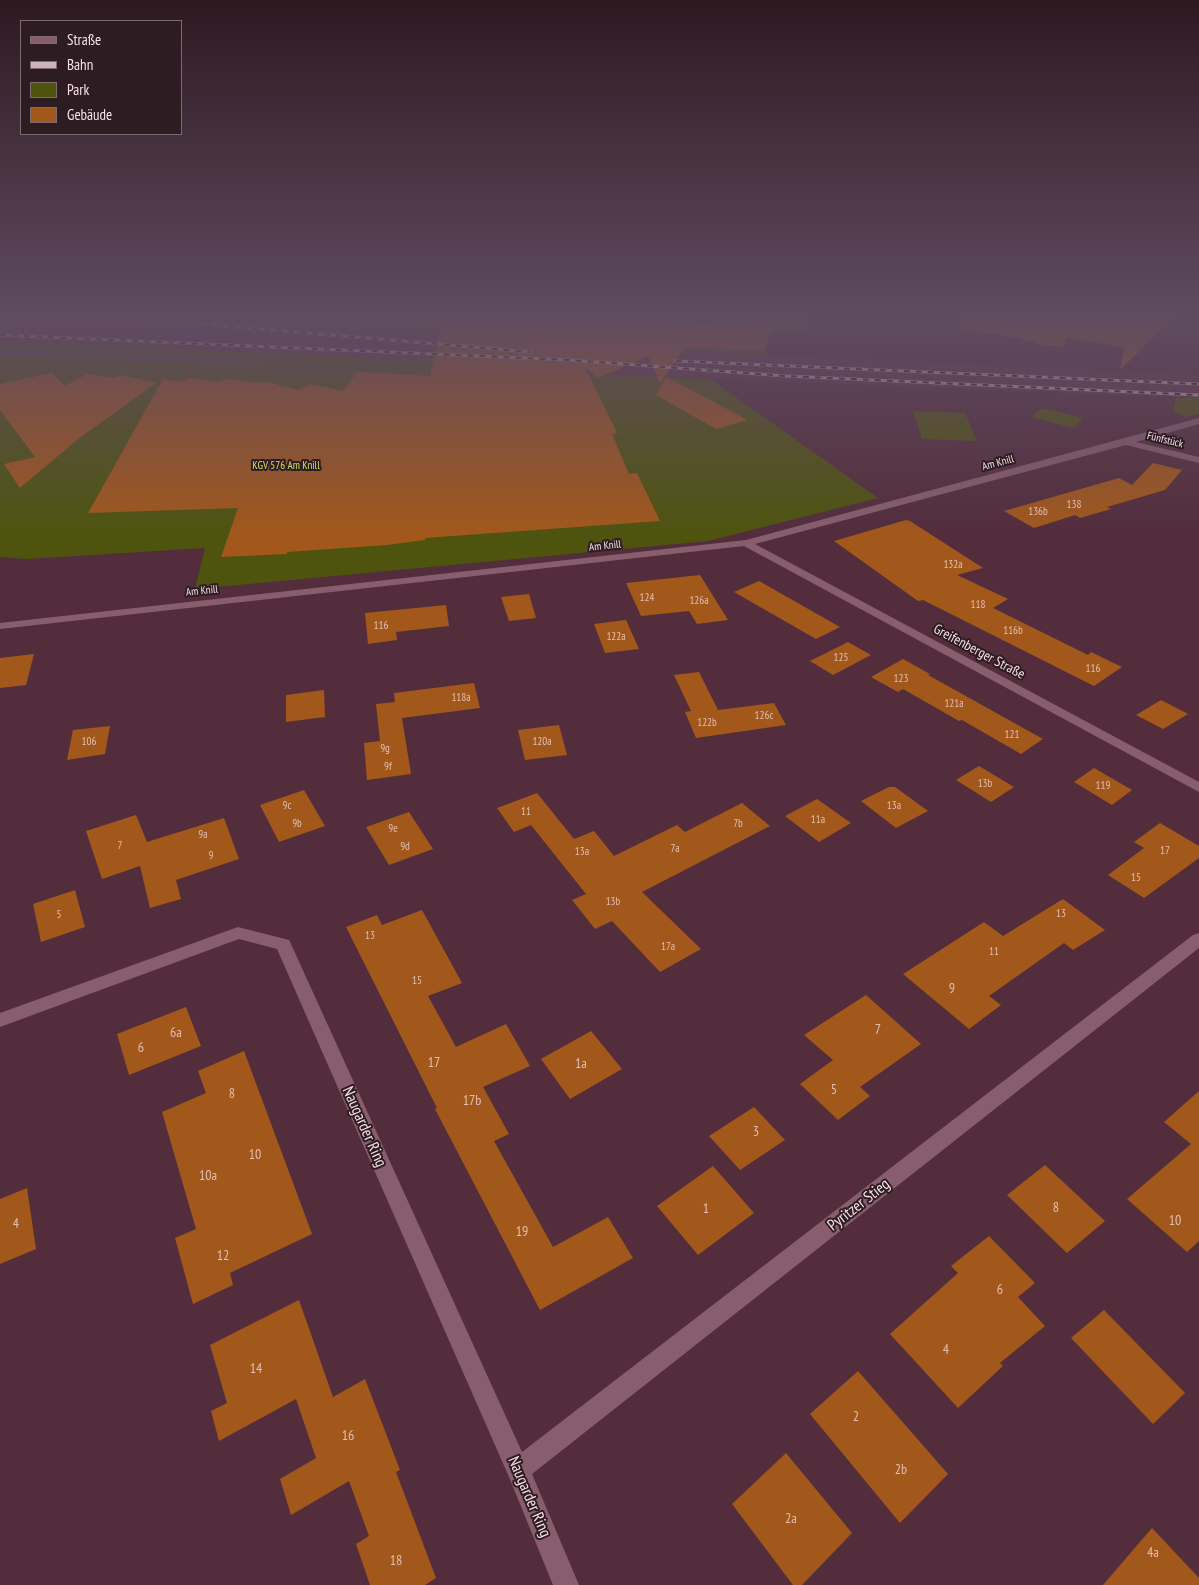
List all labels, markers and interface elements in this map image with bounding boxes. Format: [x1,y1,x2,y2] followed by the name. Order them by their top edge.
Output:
[20,20,182,135] legend
[67,30,101,49] text: Straße
[67,55,93,74] text: Bahn
[67,80,89,99] text: Park
[67,105,112,124] text: Gebäude
[1146,429,1184,451] street label: Fünfstück
[981,452,1015,474] street label: Am Knill
[252,459,320,473] park label: KGV 576 Am Knill
[1067,498,1081,512] house number: 138
[1028,505,1048,519] house number: 136b
[588,538,622,554] street label: Am Knill
[943,558,963,572] house number: 132a
[185,583,219,599] street label: Am Knill
[640,591,654,605] house number: 124
[689,594,709,608] house number: 126a
[971,598,985,612] house number: 118
[374,619,388,633] house number: 116
[930,621,1028,683] street label: Greifenberger Straße
[1003,624,1023,638] house number: 116b
[606,630,626,644] house number: 122a
[834,651,848,665] house number: 125
[1086,662,1100,676] house number: 116
[894,672,908,686] house number: 123
[451,691,471,705] house number: 118a
[944,697,964,711] house number: 121a
[755,709,773,723] house number: 126c
[697,716,717,730] house number: 122b
[1005,728,1019,742] house number: 121
[82,735,96,749] house number: 106
[532,735,552,749] house number: 120a
[380,742,390,756] house number: 9g
[384,760,392,774] house number: 9f
[978,777,992,791] house number: 13b
[1096,779,1110,793] house number: 119
[283,799,291,813] house number: 9c
[887,799,901,813] house number: 13a
[521,805,531,819] house number: 11
[811,813,825,827] house number: 11a
[292,817,302,831] house number: 9b
[733,817,743,831] house number: 7b
[388,822,398,836] house number: 9e
[198,828,208,842] house number: 9a
[118,839,122,853] house number: 7
[400,840,410,854] house number: 9d
[670,842,680,856] house number: 7a
[1160,844,1170,858] house number: 17
[575,845,589,859] house number: 13a
[209,849,213,863] house number: 9
[1131,871,1141,885] house number: 15
[606,895,620,909] house number: 13b
[1056,907,1066,921] house number: 13
[57,908,61,922] house number: 5
[365,929,375,943] house number: 13
[661,940,675,954] house number: 17a
[989,945,999,959] house number: 11
[412,974,422,988] house number: 15
[949,981,955,997] house number: 9
[875,1022,881,1038] house number: 7
[170,1025,182,1041] house number: 6a
[138,1040,144,1056] house number: 6
[428,1055,440,1071] house number: 17
[575,1056,587,1072] house number: 1a
[831,1082,837,1098] house number: 5
[338,1084,390,1170] street label: Naugarder Ring
[229,1086,235,1102] house number: 8
[463,1093,481,1109] house number: 17b
[753,1124,759,1140] house number: 3
[249,1147,261,1163] house number: 10
[199,1168,217,1184] house number: 10a
[824,1175,894,1235] street label: Pyritzer Stieg
[1053,1200,1059,1216] house number: 8
[703,1201,709,1217] house number: 1
[1169,1213,1181,1229] house number: 10
[13,1216,19,1232] house number: 4
[516,1224,528,1240] house number: 19
[217,1248,229,1264] house number: 12
[997,1282,1003,1298] house number: 6
[943,1342,949,1358] house number: 4
[250,1361,262,1377] house number: 14
[853,1409,859,1425] house number: 2
[342,1428,354,1444] house number: 16
[503,1454,555,1540] street label: Naugarder Ring
[895,1462,907,1478] house number: 2b
[785,1511,797,1527] house number: 2a
[1147,1545,1159,1561] house number: 4a
[390,1553,402,1569] house number: 18

